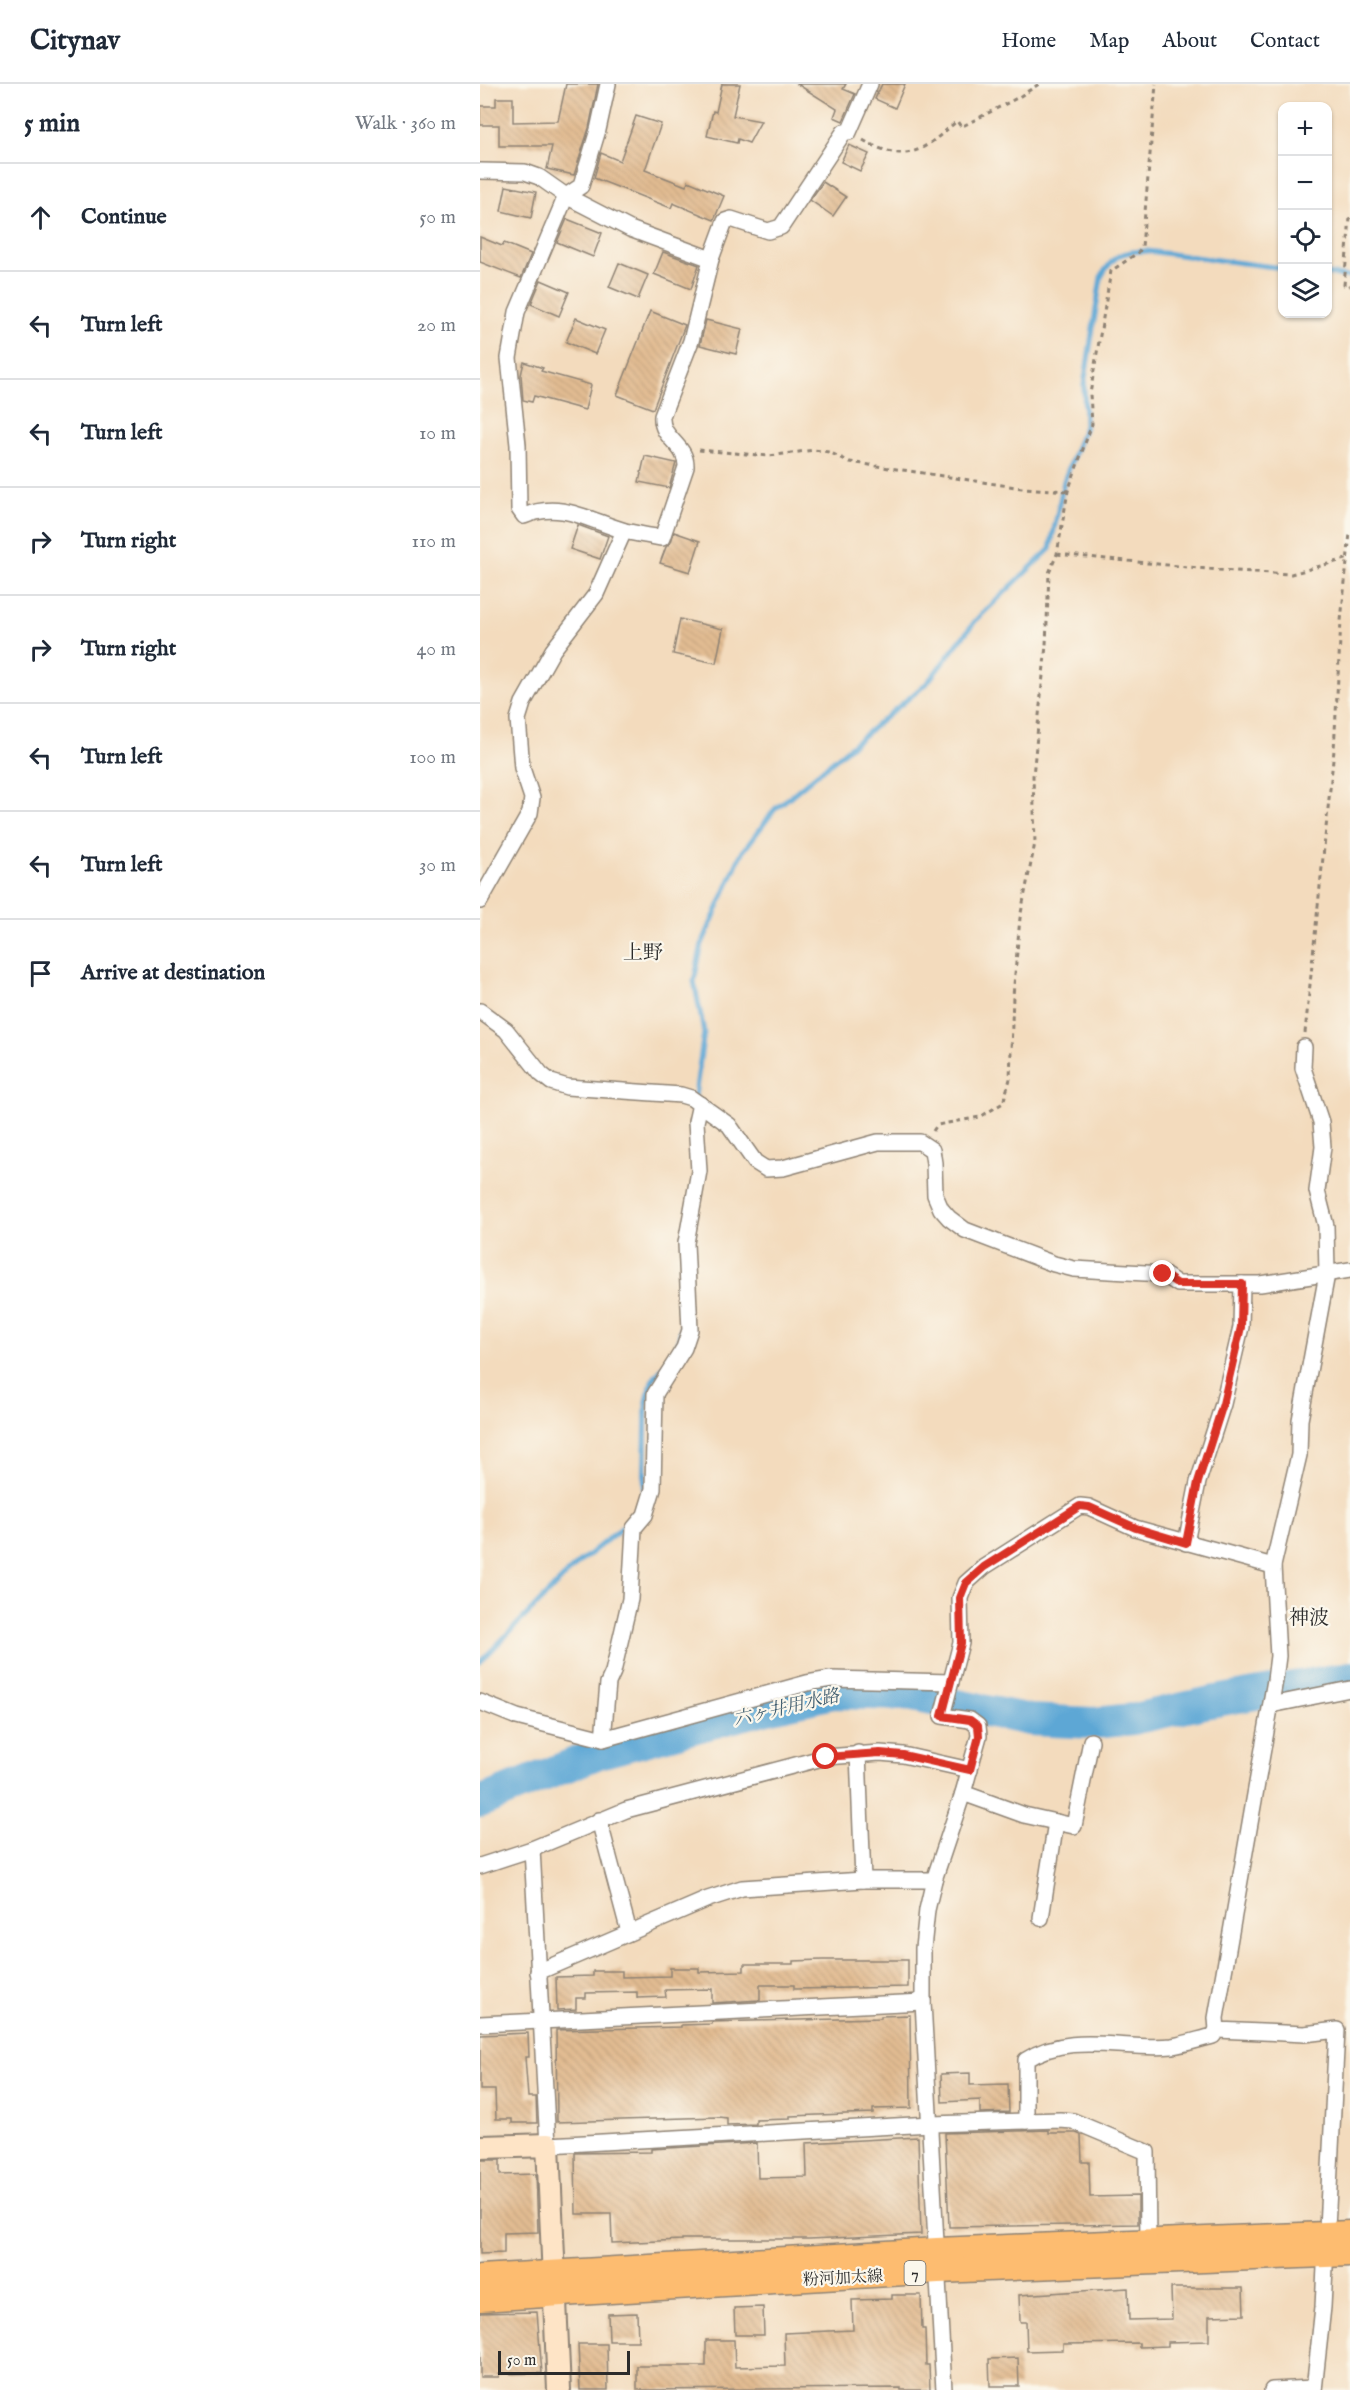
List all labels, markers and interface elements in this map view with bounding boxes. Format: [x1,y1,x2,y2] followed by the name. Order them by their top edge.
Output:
[30,24,120,59] text: Citynav
[1001,28,1056,55] text: Home
[1089,28,1129,55] text: Map
[1162,28,1217,55] text: About
[1250,28,1320,55] text: Contact
[1278,102,1332,318] map controls
[1278,102,1332,156] button: +
[24,107,80,140] text: 5 min
[355,111,456,136] text: Walk · 360 m
[1278,156,1332,210] button: −
[24,201,57,234] icon: ahead
[81,203,167,231] text: Continue
[419,205,456,230] text: 50 m
[1278,210,1332,264] button: locate
[1278,264,1332,318] button: layers
[24,309,57,342] icon: left
[81,311,163,339] text: Turn left
[417,313,456,338] text: 20 m
[24,417,57,450] icon: left
[81,419,163,447] text: Turn left
[419,421,456,446] text: 10 m
[24,525,57,558] icon: right
[81,527,176,555] text: Turn right
[412,529,456,554] text: 110 m
[24,633,57,666] icon: right
[81,635,176,663] text: Turn right
[417,637,456,662] text: 40 m
[24,741,57,774] icon: left
[81,743,163,771] text: Turn left
[409,745,456,770] text: 100 m
[24,849,57,882] icon: left
[81,851,163,879] text: Turn left
[419,853,456,878] text: 30 m
[623,941,663,966] district label: 上野
[24,957,57,990] icon: arrive
[81,959,265,987] text: Arrive at destination
[1149,1260,1175,1286] route end
[1289,1606,1329,1631] district label: 神波
[731,1685,843,1732] water label: 六ヶ井用水路
[812,1743,838,1769] route start
[904,2261,926,2285] road number: 7
[803,2267,884,2291] street label: 粉河加太線
[498,2348,630,2376] scale bar
[507,2351,536,2371] text: 50 m

